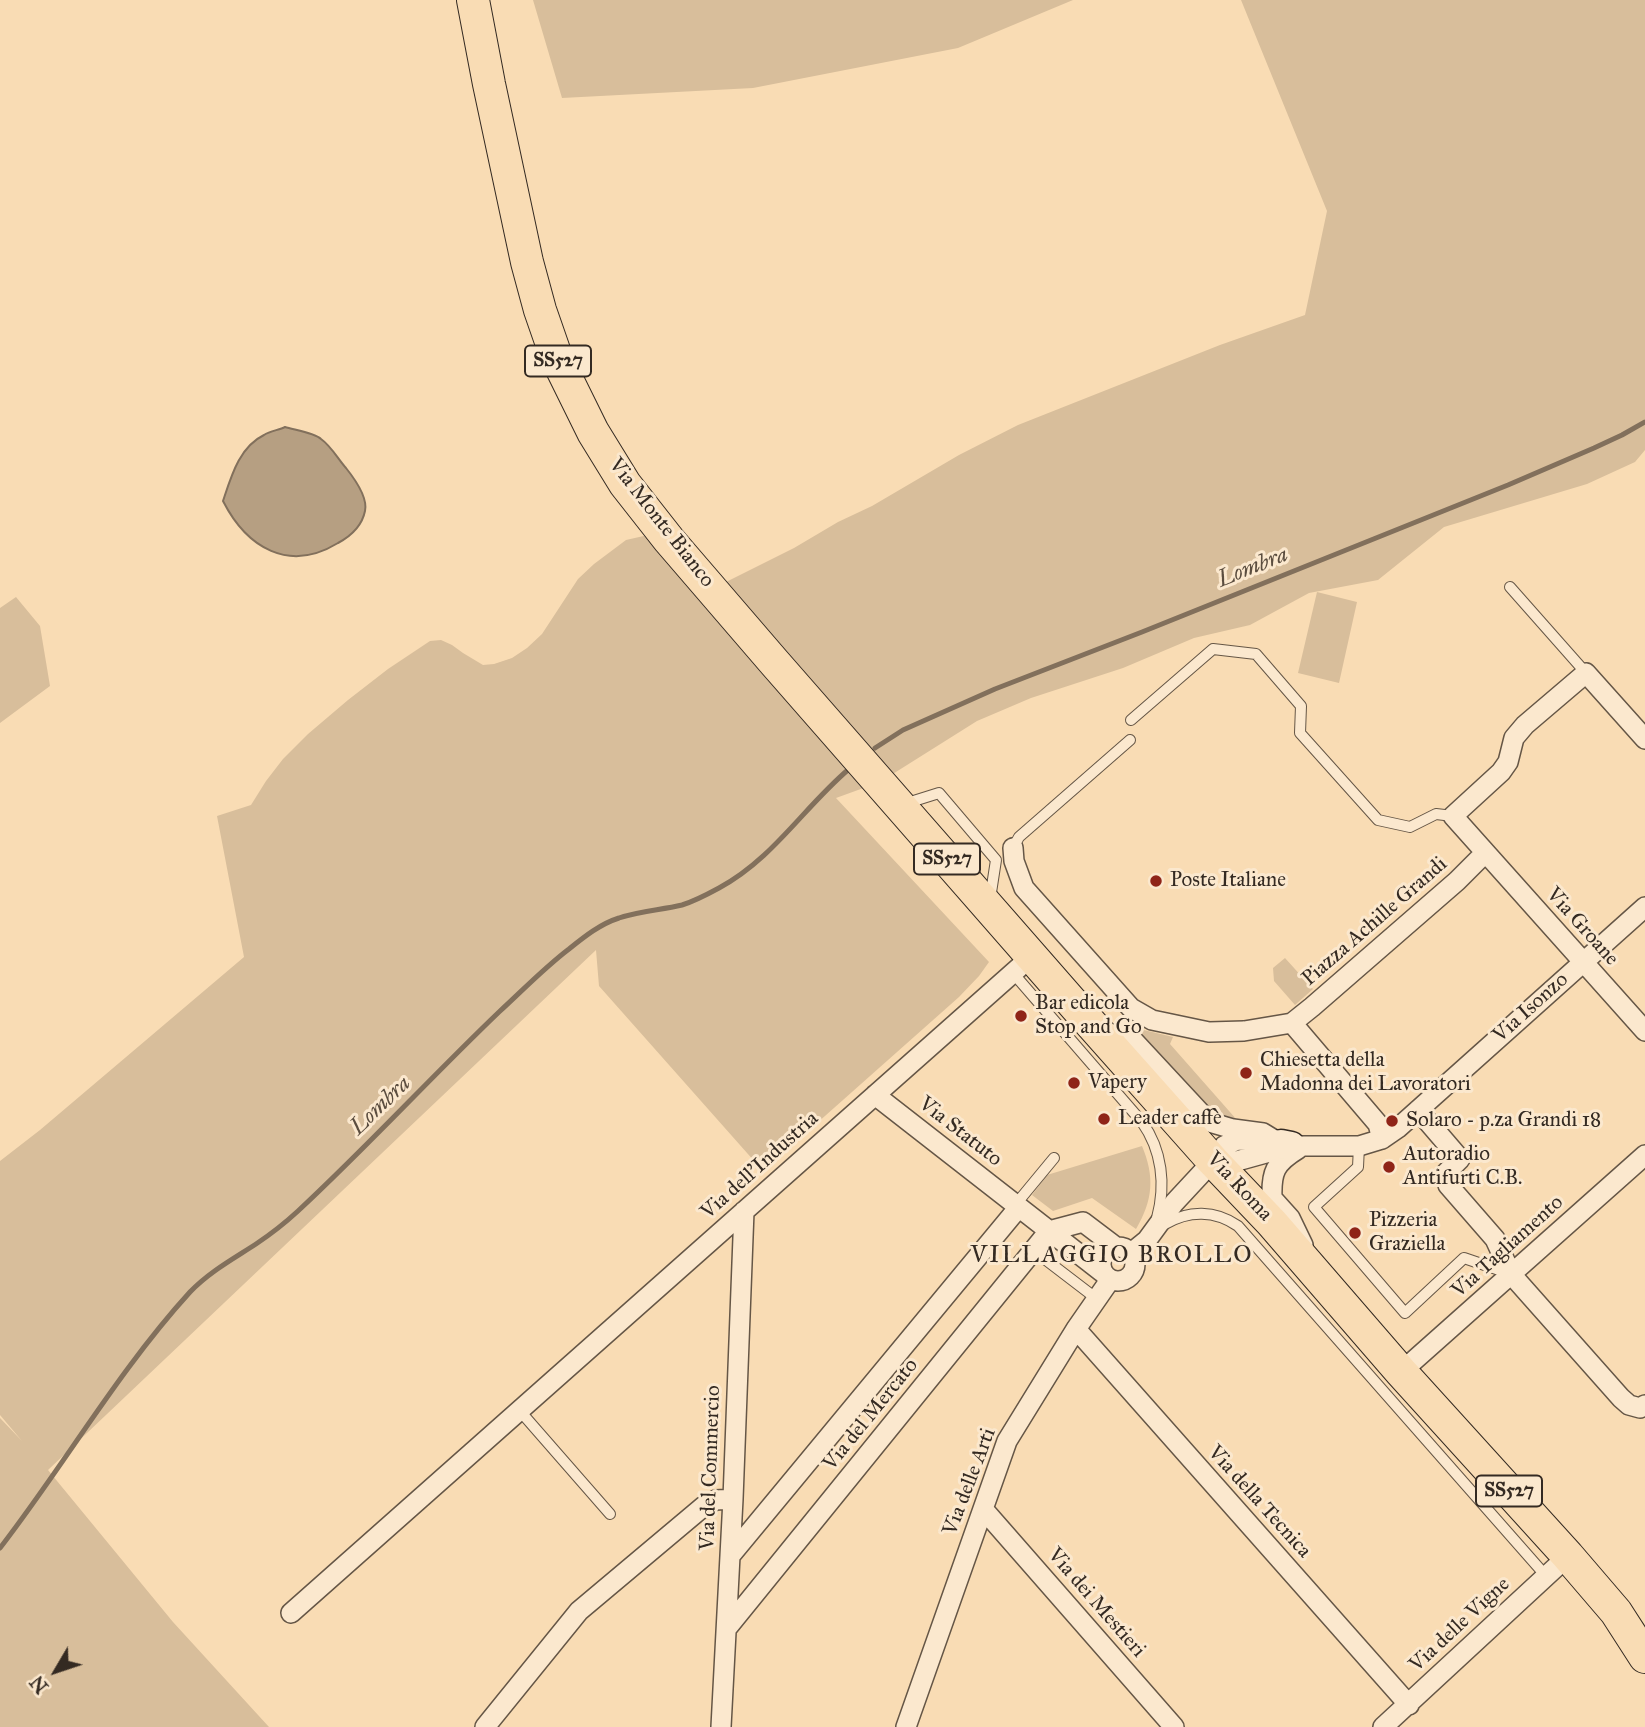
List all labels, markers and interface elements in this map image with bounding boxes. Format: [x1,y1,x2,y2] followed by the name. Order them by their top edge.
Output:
[525,346,591,376] road number: SS527
[603,453,719,593] street label: Via Monte Bianco
[1214,541,1292,595] water label: Lombra
[914,844,980,874] road number: SS527
[1297,852,1453,992] street label: Piazza Achille Grandi
[1170,868,1286,894] place label: Poste Italiane
[1148,873,1164,889] marker: Poste Italiane
[1540,883,1624,971] street label: Via Groane
[1488,968,1574,1048] street label: Via Isonzo
[1035,991,1142,1041] place label: Bar edicola Stop and Go
[1013,1008,1029,1024] marker: Bar edicola Stop and Go
[1260,1048,1471,1098] place label: Chiesetta della Madonna dei Lavoratori
[1238,1065,1254,1081] marker: Chiesetta della Madonna dei Lavoratori
[345,1070,417,1142] water label: Lombra
[1088,1070,1147,1096] place label: Vapery
[1066,1075,1082,1091] marker: Vapery
[913,1092,1007,1172] street label: Via Statuto
[1118,1106,1222,1132] place label: Leader caffè
[696,1107,824,1225] street label: Via dell'Industria
[1406,1108,1601,1134] place label: Solaro - p.za Grandi 18
[1096,1111,1112,1127] marker: Leader caffè
[1384,1113,1400,1129] marker: Solaro - p.za Grandi 18
[1403,1142,1522,1192] place label: Autoradio Antifurti C.B.
[1201,1147,1277,1227] street label: Via Roma
[1381,1159,1397,1175] marker: Autoradio Antifurti C.B.
[1447,1190,1569,1304] street label: Via Tagliamento
[1369,1208,1445,1258] place label: Pizzeria Graziella
[1347,1225,1363,1241] marker: Pizzeria Graziella
[972,1242,1252,1270] district label: VILLAGGIO BROLLO
[818,1354,924,1476] street label: Via del Mercato
[696,1385,726,1551] street label: Via del Commercio
[938,1425,1002,1539] street label: Via delle Arti
[1202,1440,1316,1564] street label: Via della Tecnica
[1476,1476,1542,1506] road number: SS527
[1042,1543,1150,1663] street label: Via dei Mestieri
[1405,1572,1515,1678] street label: Via delle Vigne
[21,1636,91,1706] north arrow
[25,1671,53,1698] text: N

